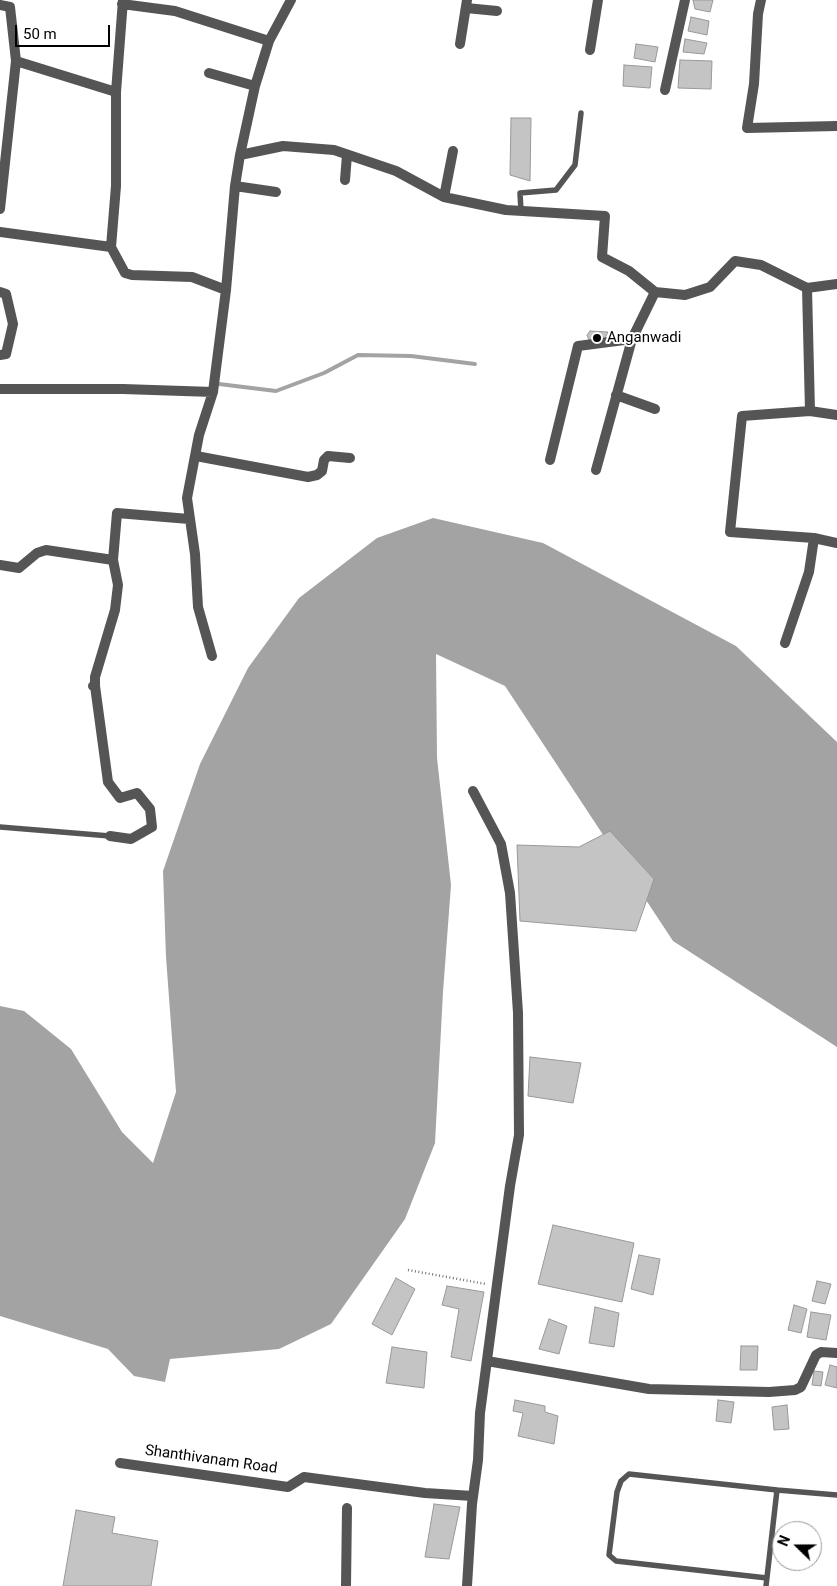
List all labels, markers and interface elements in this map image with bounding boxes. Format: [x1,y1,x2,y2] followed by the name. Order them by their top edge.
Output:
[18,15,112,47] scale bar
[23,25,57,43] text: 50 m
[607,329,681,347] place label: Anganwadi
[591,332,603,344] marker: Anganwadi
[144,1442,278,1478] street label: Shanthivanam Road
[772,1521,822,1571] north arrow
[775,1533,793,1548] text: N

